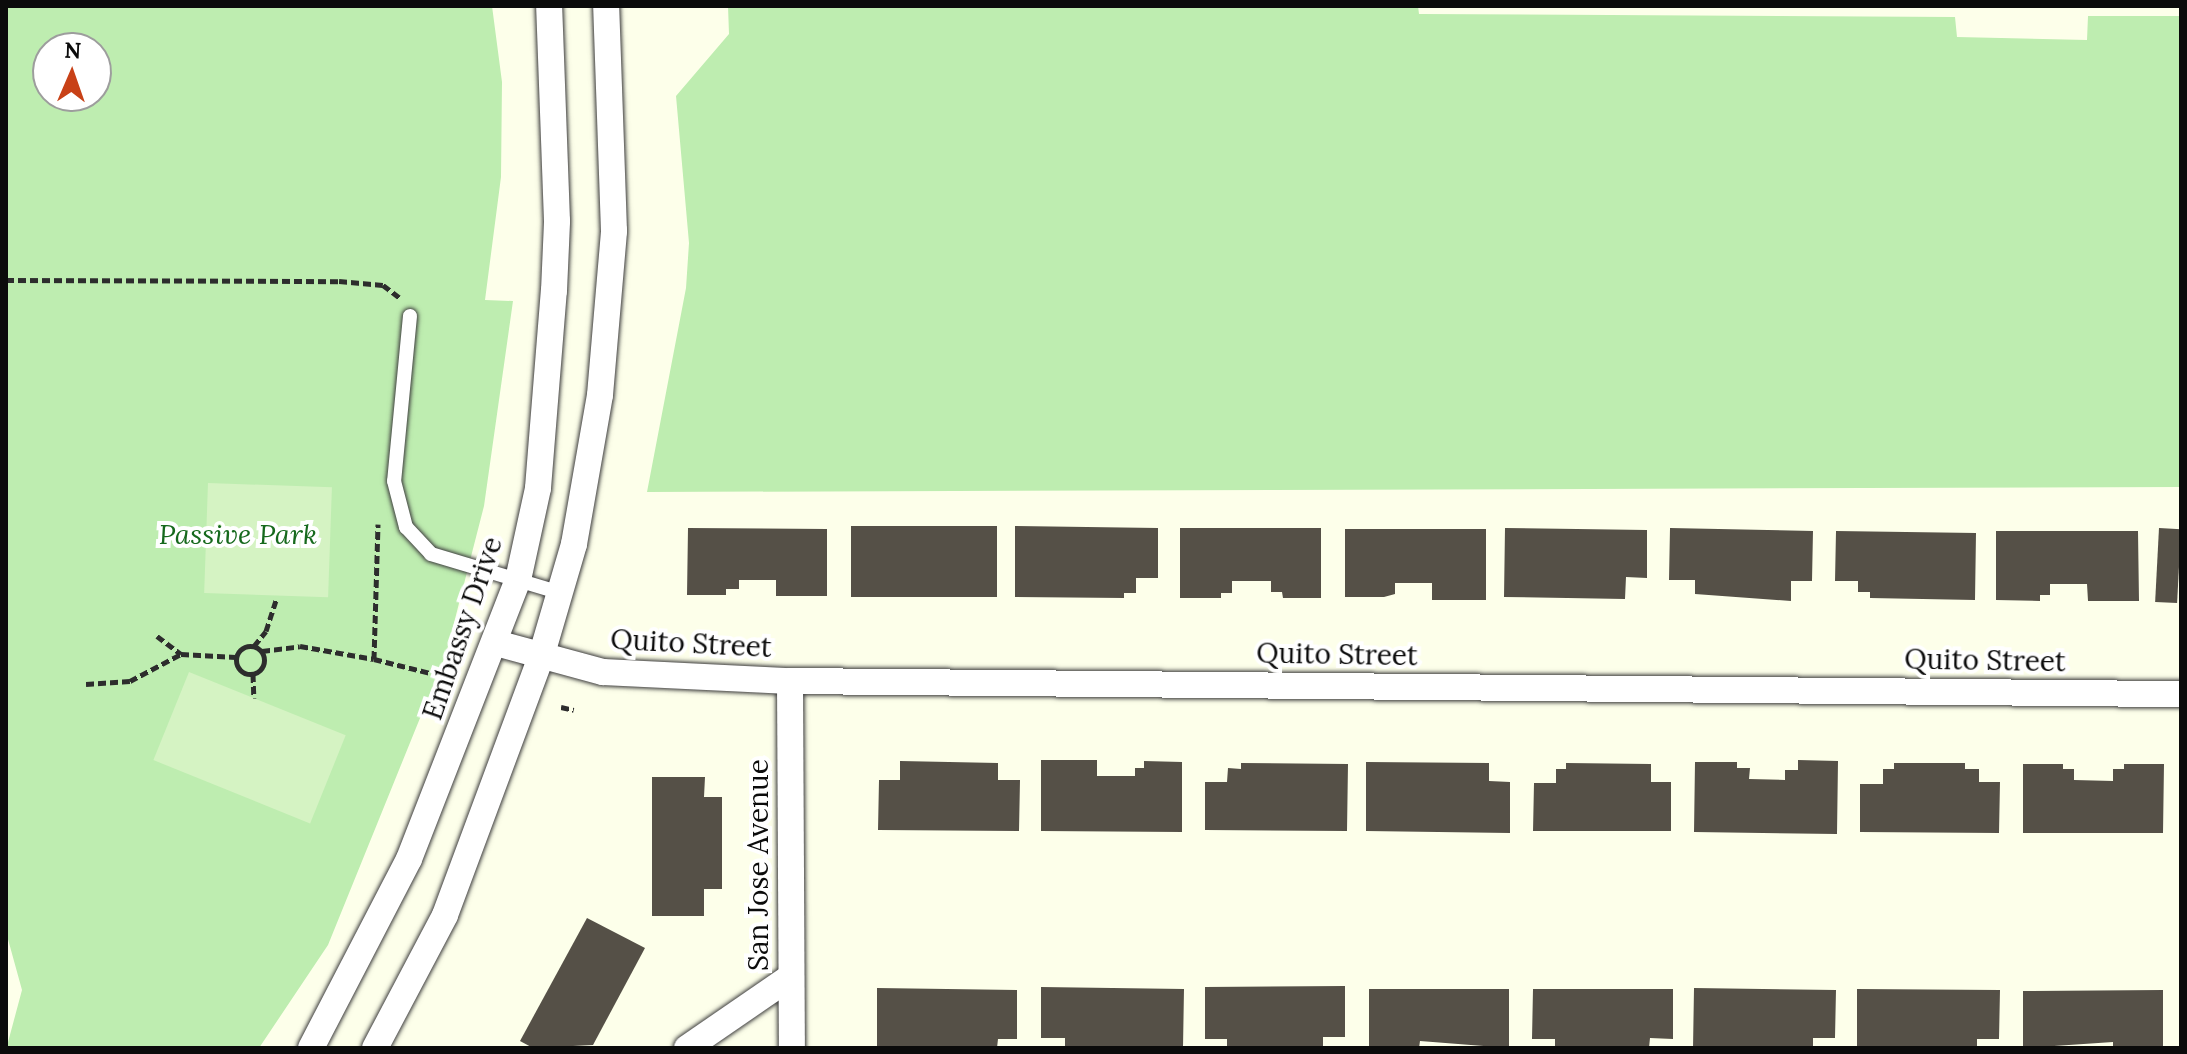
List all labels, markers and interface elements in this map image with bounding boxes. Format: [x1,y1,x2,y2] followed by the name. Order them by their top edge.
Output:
[32,32,112,112] north arrow
[64,36,82,64] text: N
[159,517,317,551] park label: Passive Park
[415,532,509,724] street label: Embassy Drive
[610,622,772,664] street label: Quito Street
[1256,636,1418,672] street label: Quito Street
[1904,642,2066,678] street label: Quito Street
[741,759,775,971] street label: San Jose Avenue

